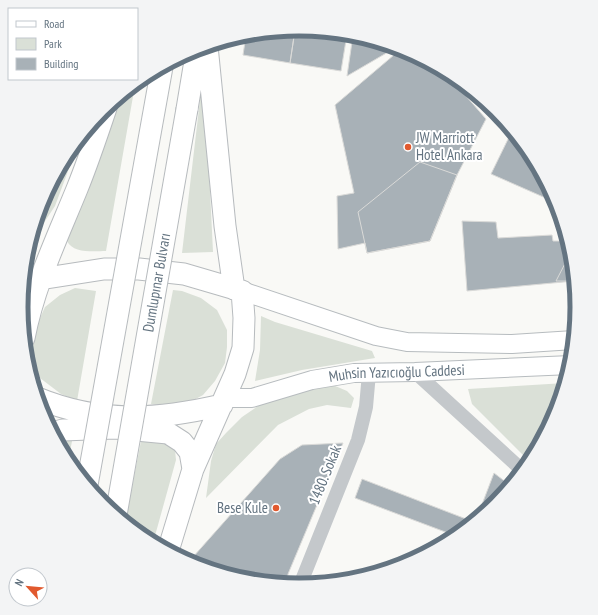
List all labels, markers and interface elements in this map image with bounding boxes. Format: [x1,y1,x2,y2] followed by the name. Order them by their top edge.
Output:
[8,8,138,80] legend
[44,16,64,31] text: Road
[44,36,62,51] text: Park
[44,56,79,71] text: Building
[415,128,483,164] place label: JW Marriott Hotel Ankara
[403,142,413,152] marker: JW Marriott Hotel Ankara
[138,231,174,333] street label: Dumlupınar Bulvarı
[327,360,465,386] street label: Muhsin Yazıcıoğlu Caddesi
[304,442,345,507] street label: 1480. Sokak
[217,498,268,517] place label: Bese Kule
[271,503,281,513] marker: Bese Kule
[8,567,48,607] north arrow
[12,577,27,588] text: N

